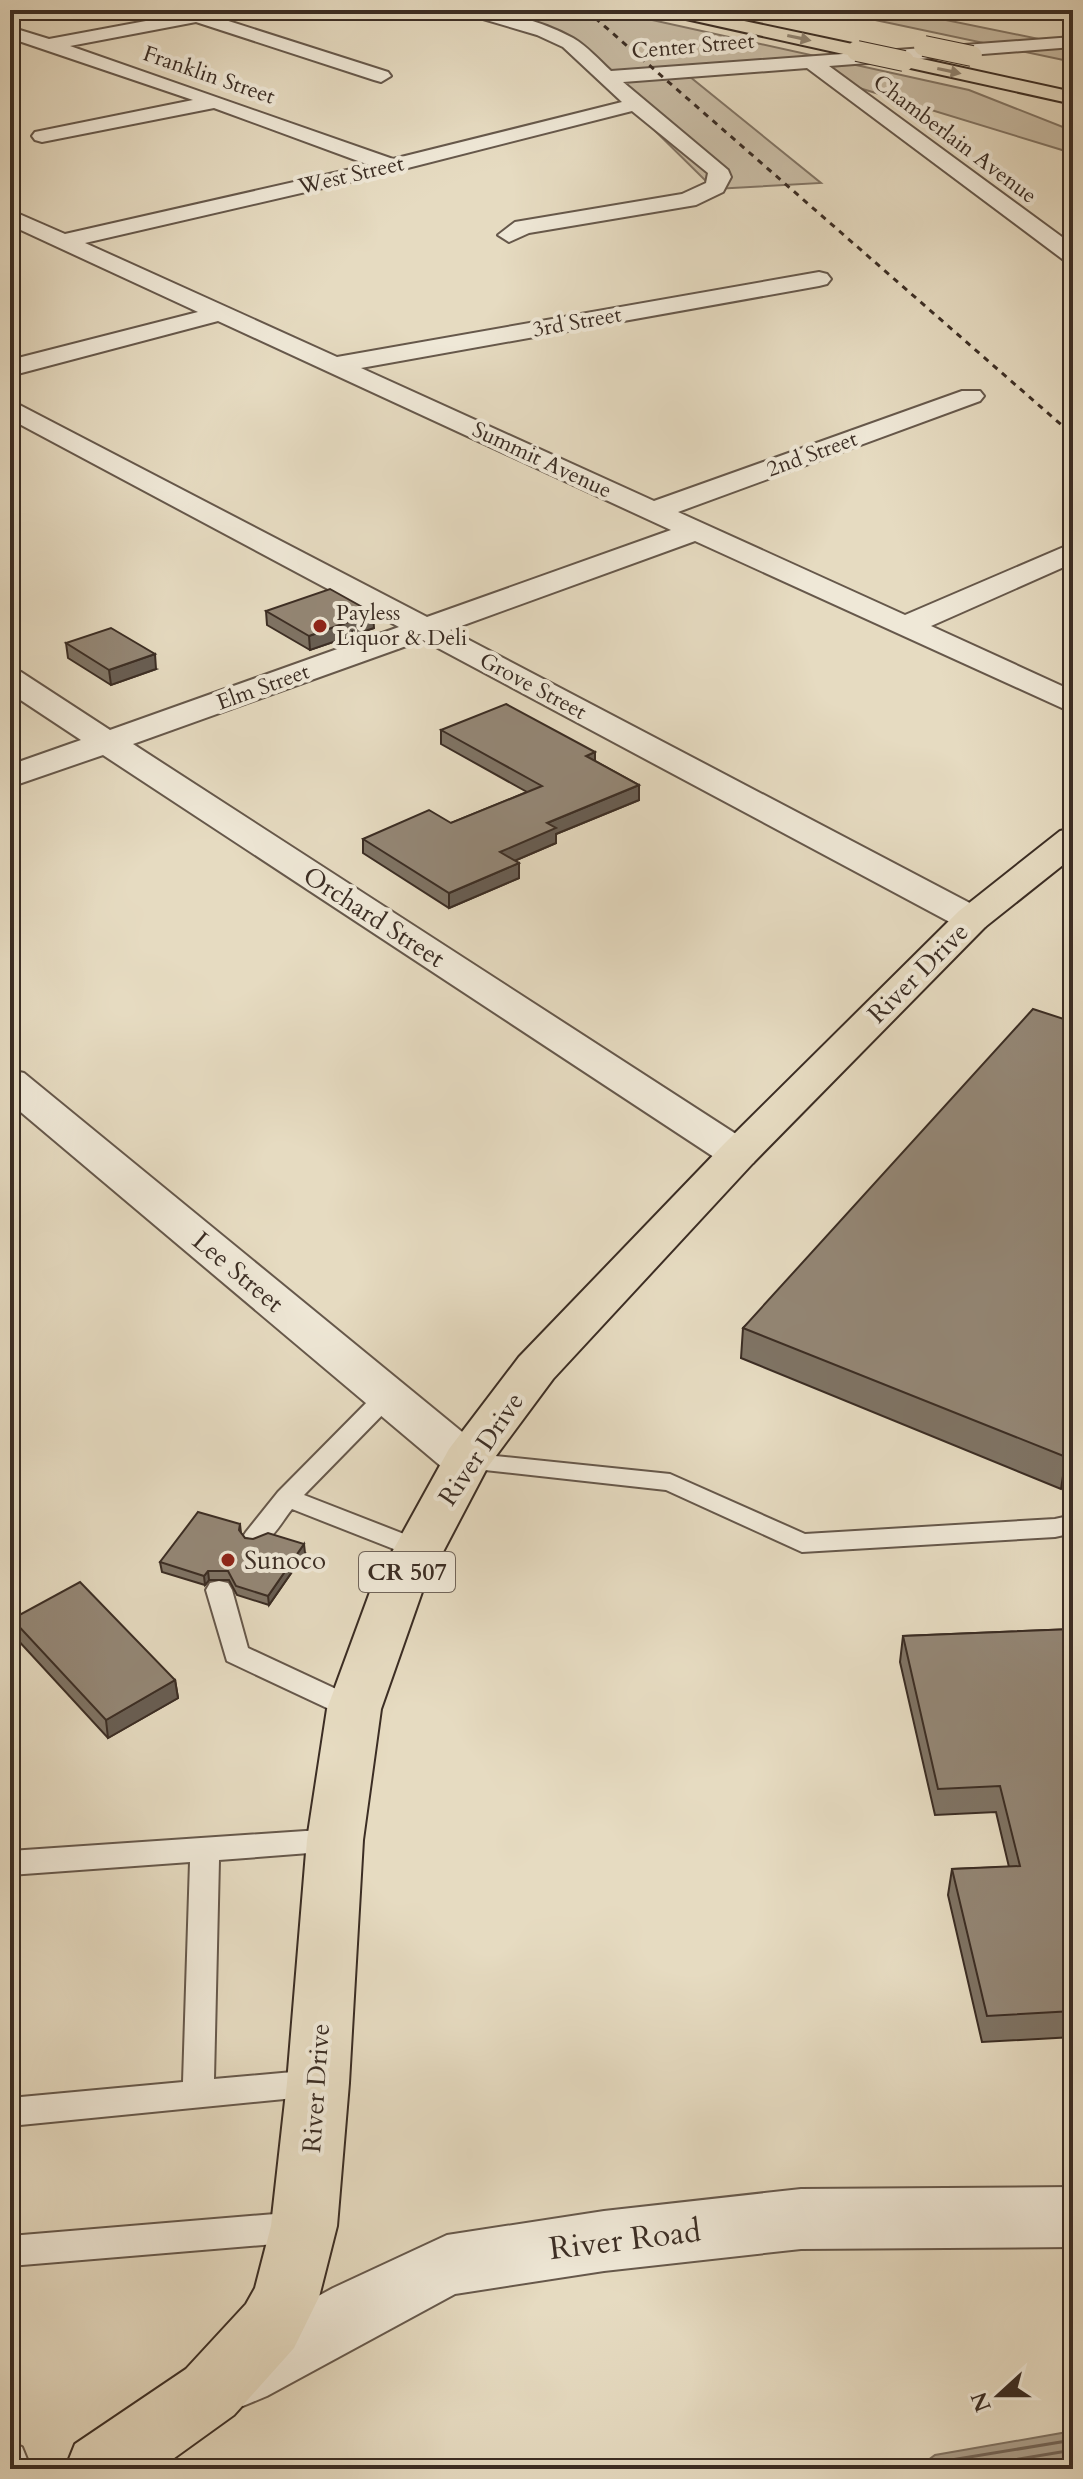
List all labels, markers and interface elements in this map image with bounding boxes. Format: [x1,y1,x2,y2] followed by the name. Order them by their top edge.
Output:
[630,26,756,66] street label: Center Street
[787,32,812,45] one-way arrow
[139,38,279,112] street label: Franklin Street
[936,65,961,78] one-way arrow
[867,67,1043,211] street label: Chamberlain Avenue
[294,148,407,202] street label: West Street
[530,299,624,345] street label: 3rd Street
[467,415,617,505] street label: Summit Avenue
[763,424,861,484] street label: 2nd Street
[336,598,467,653] place label: Payless Liquor & Deli
[311,617,329,635] marker: Payless Liquor & Deli
[474,645,592,727] street label: Grove Street
[212,656,314,718] street label: Elm Street
[296,858,452,976] street label: Orchard Street
[860,915,976,1031] street label: River Drive
[185,1224,291,1320] street label: Lee Street
[430,1385,532,1513] street label: River Drive
[244,1543,326,1578] place label: Sunoco
[219,1551,237,1569] marker: Sunoco
[359,1552,455,1592] road number: CR 507
[294,2022,338,2154] street label: River Drive
[547,2209,703,2271] street label: River Road
[959,2355,1039,2435] north arrow
[964,2388,999,2416] text: N

